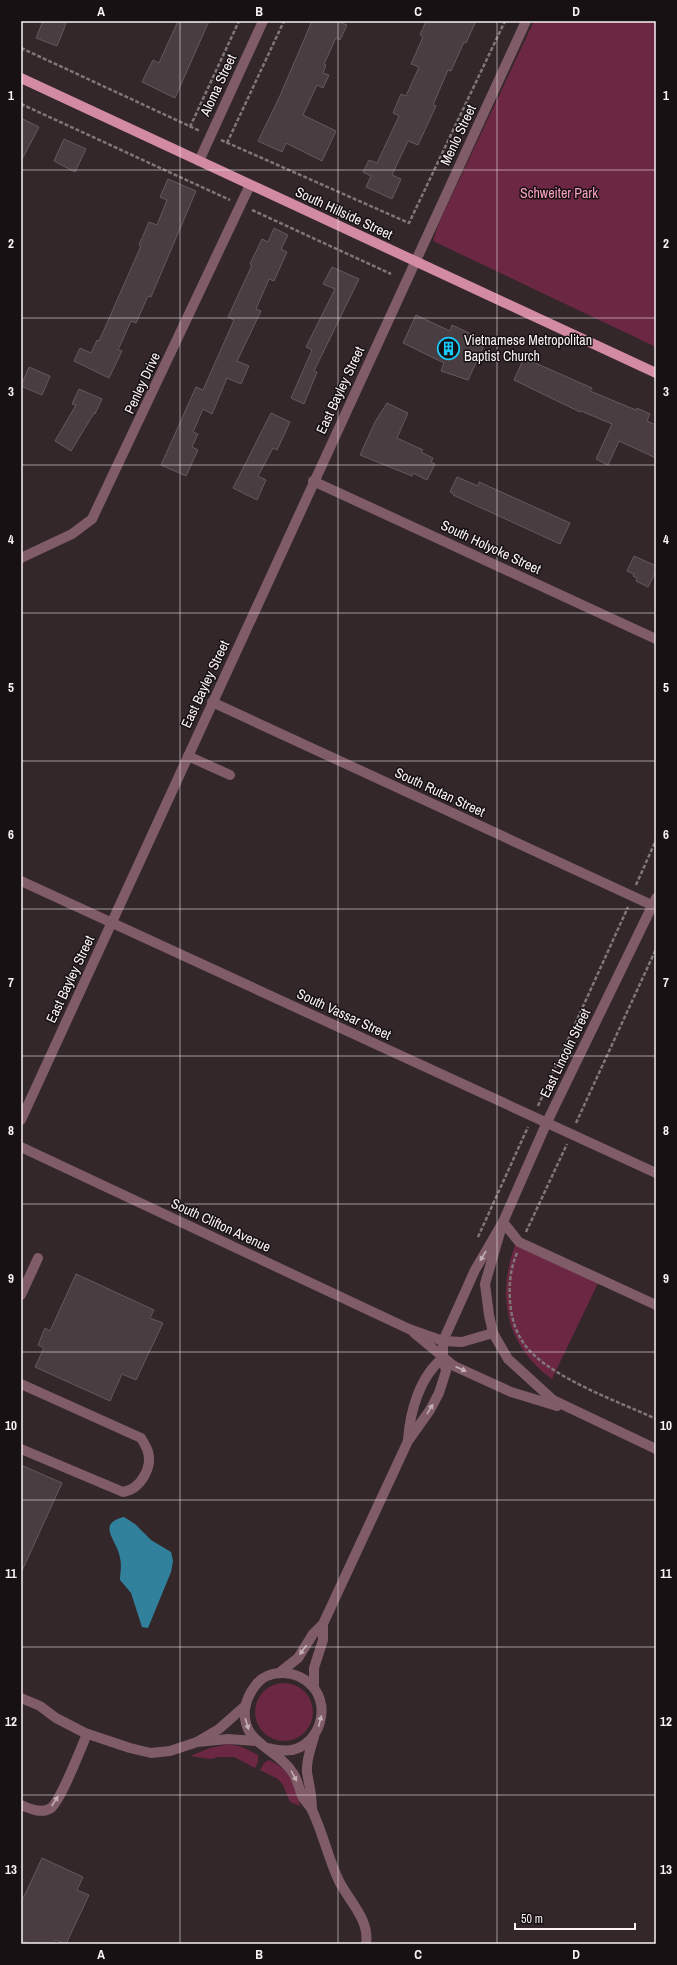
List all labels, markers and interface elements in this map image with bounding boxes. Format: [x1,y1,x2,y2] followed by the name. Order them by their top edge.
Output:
[97,3,105,20] text: A
[255,3,263,20] text: B
[414,3,422,20] text: C
[572,3,580,20] text: D
[195,51,240,120] street label: Aloma Street
[8,87,14,104] text: 1
[663,87,669,104] text: 1
[436,102,480,168] street label: Menlo Street
[292,183,396,243] street label: South Hillside Street
[520,184,598,202] park label: Schweiter Park
[8,235,14,252] text: 2
[663,235,669,252] text: 2
[464,331,592,365] place label: Vietnamese Metropolitan Baptist Church
[435,335,461,361] building icon: Vietnamese Metropolitan Baptist Church
[312,343,368,437] street label: East Bayley Street
[120,349,164,417] street label: Penley Drive
[8,383,14,400] text: 3
[663,383,669,400] text: 3
[438,516,544,578] street label: South Holyoke Street
[8,531,14,548] text: 4
[663,531,669,548] text: 4
[177,637,233,731] street label: East Bayley Street
[8,679,14,696] text: 5
[663,679,669,696] text: 5
[392,763,488,821] street label: South Rutan Street
[8,826,14,843] text: 6
[663,826,669,843] text: 6
[42,932,98,1026] street label: East Bayley Street
[8,974,14,991] text: 7
[663,974,669,991] text: 7
[294,984,394,1044] street label: South Vassar Street
[536,1005,594,1101] street label: East Lincoln Street
[8,1122,14,1139] text: 8
[663,1122,669,1139] text: 8
[168,1194,274,1256] street label: South Clifton Avenue
[480,1250,487,1262] one-way arrow
[8,1270,14,1287] text: 9
[663,1270,669,1287] text: 9
[456,1366,467,1372] one-way arrow
[426,1403,433,1415] one-way arrow
[5,1417,17,1434] text: 10
[660,1417,672,1434] text: 10
[5,1565,17,1582] text: 11
[660,1565,672,1582] text: 11
[299,1645,307,1656] one-way arrow
[5,1713,17,1730] text: 12
[660,1713,672,1730] text: 12
[317,1715,323,1727] one-way arrow
[244,1718,250,1730] one-way arrow
[291,1770,297,1782] one-way arrow
[51,1796,59,1807] one-way arrow
[5,1861,17,1878] text: 13
[660,1861,672,1878] text: 13
[515,1905,635,1931] scale bar
[521,1911,543,1927] text: 50 m
[97,1946,105,1963] text: A
[255,1946,263,1963] text: B
[414,1946,422,1963] text: C
[572,1946,580,1963] text: D

